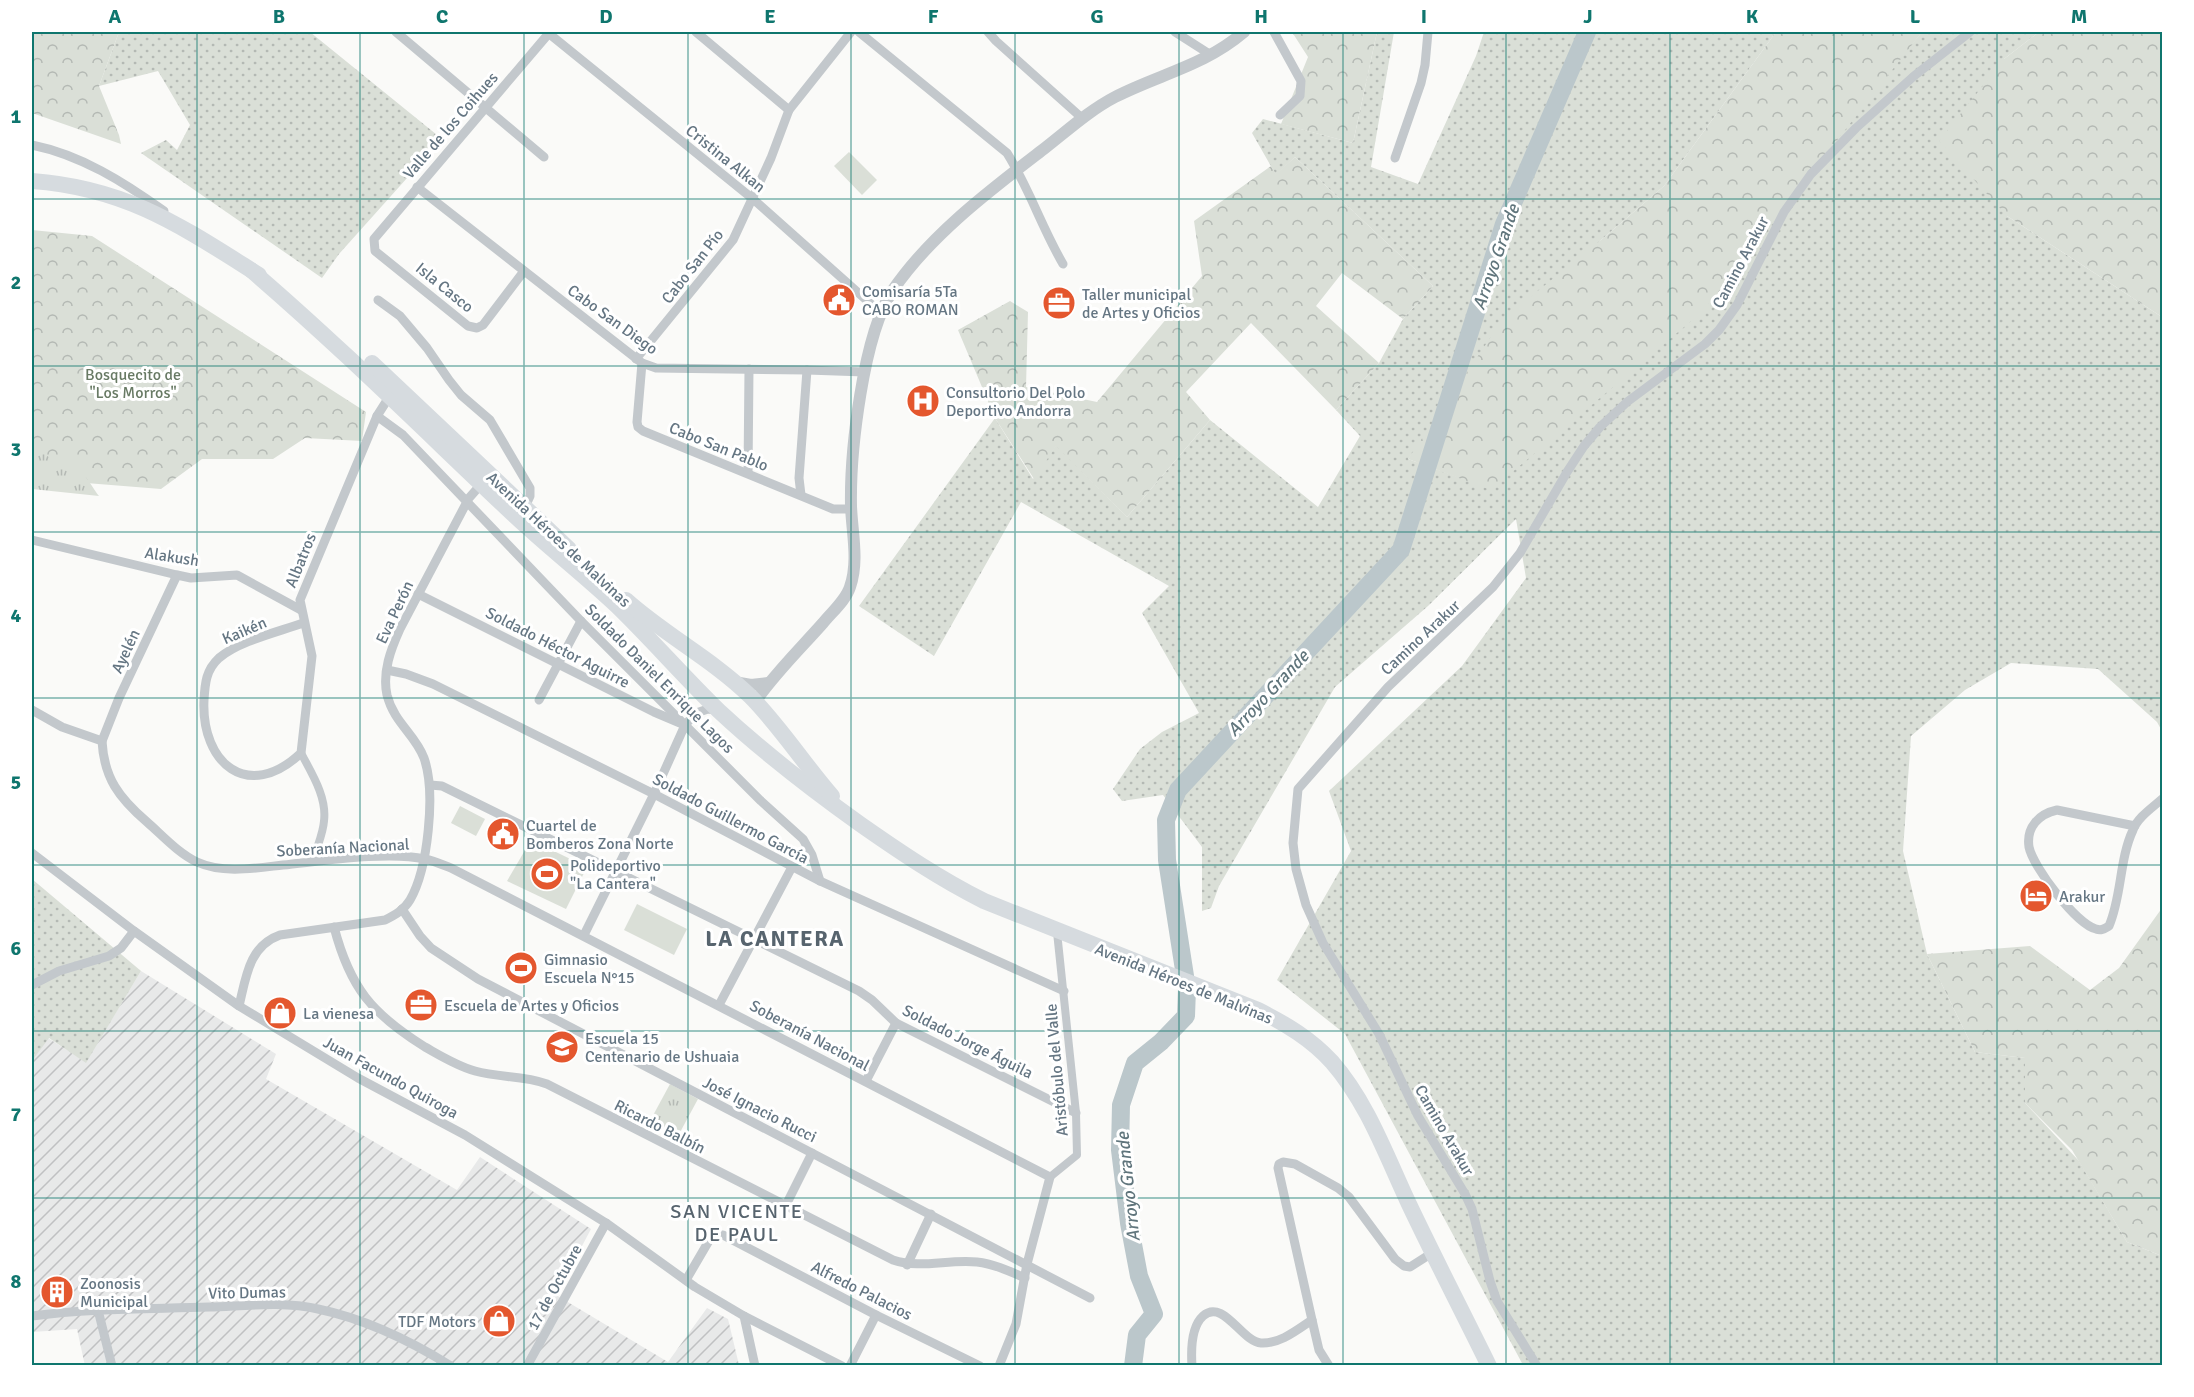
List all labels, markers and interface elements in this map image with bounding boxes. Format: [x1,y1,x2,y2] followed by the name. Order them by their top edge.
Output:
[109,4,122,29] text: A
[273,4,285,29] text: B
[436,4,448,29] text: C
[599,4,613,29] text: D
[764,4,776,29] text: E
[928,4,939,29] text: F
[1090,4,1104,29] text: G
[1254,4,1268,29] text: H
[1421,4,1427,29] text: I
[1583,4,1593,29] text: J
[1746,4,1759,29] text: K
[1910,4,1921,29] text: L
[2071,4,2087,29] text: M
[399,68,503,183] street label: Valle de los Coihues
[11,104,22,129] text: 1
[681,121,769,197] street label: Cristina Alkan
[1468,200,1525,313] water label: Arroyo Grande
[1708,213,1774,312] street label: Camino Arakur
[658,225,728,308] street label: Cabo San Pío
[411,258,477,317] street label: Isla Casco
[11,270,21,295] text: 2
[563,280,661,359] street label: Cabo San Diego
[821,282,857,318] public building icon: Comisaría 5Ta CABO ROMAN
[862,282,959,320] place label: Comisaría 5Ta CABO ROMAN
[1041,285,1077,321] office icon: Taller municipal de Artes y Oficios
[1082,285,1200,323] place label: Taller municipal de Artes y Oficios
[85,365,181,403] park label: Bosquecito de "Los Morros"
[905,383,941,419] hospital icon: Consultorio Del Polo Deportivo Andorra
[946,383,1085,421] place label: Consultorio Del Polo Deportivo Andorra
[666,418,771,476] street label: Cabo San Pablo
[11,437,21,462] text: 3
[482,468,635,612] street label: Avenida Héroes de Malvinas
[281,530,321,591] street label: Albatros
[143,543,200,571] street label: Alakush
[372,578,418,647] street label: Eva Perón
[1377,596,1465,680] street label: Camino Arakur
[580,600,738,758] street label: Soldado Daniel Enrique Lagos
[11,603,22,628] text: 4
[482,603,633,693] street label: Soldado Héctor Aguirre
[219,613,270,649] street label: Kaikén
[107,626,145,677] street label: Ayelén
[1222,645,1314,741] water label: Arroyo Grande
[649,769,812,868] street label: Soldado Guillermo García
[11,770,21,795] text: 5
[485,816,521,852] public building icon: Cuartel de Bomberos Zona Norte
[526,816,674,854] place label: Cuartel de Bomberos Zona Norte
[276,835,410,861] street label: Soberanía Nacional
[529,856,565,892] sports icon: Polideportivo "La Cantera"
[570,856,661,894] place label: Polideportivo "La Cantera"
[2018,878,2054,914] hotel icon: Arakur
[2059,887,2105,907] place label: Arakur
[705,925,845,952] district label: LA CANTERA
[11,936,22,961] text: 6
[1092,939,1275,1029] street label: Avenida Héroes de Malvinas
[503,950,539,986] sports icon: Gimnasio Escuela N°15
[544,950,635,988] place label: Gimnasio Escuela N°15
[403,987,439,1023] office icon: Escuela de Artes y Oficios
[262,995,298,1031] shop icon: La vienesa
[444,996,619,1016] place label: Escuela de Artes y Oficios
[746,996,873,1076] street label: Soberanía Nacional
[899,1000,1036,1083] street label: Soldado Jorge Águila
[1041,1003,1073,1137] street label: Aristóbulo del Valle
[303,1004,374,1024] place label: La vienesa
[544,1029,580,1065] school or university icon: Escuela 15 Centenario de Ushuaia
[585,1029,739,1067] place label: Escuela 15 Centenario de Ushuaia
[319,1032,462,1123] street label: Juan Facundo Quiroga
[699,1073,820,1147] street label: José Ignacio Rucci
[1410,1082,1478,1179] street label: Camino Arakur
[611,1095,708,1158] street label: Ricardo Balbín
[11,1102,22,1127] text: 7
[1111,1130,1145,1243] water label: Arroyo Grande
[670,1199,804,1247] district label: SAN VICENTE DE PAUL
[523,1241,587,1334] street label: 17 de Octubre
[808,1257,915,1325] street label: Alfredo Palacios
[11,1269,22,1294] text: 8
[39,1274,75,1310] building icon: Zoonosis Municipal
[80,1274,148,1312] place label: Zoonosis Municipal
[208,1282,286,1304] street label: Vito Dumas
[481,1303,517,1339] shop icon: TDF Motors
[398,1312,476,1332] place label: TDF Motors

